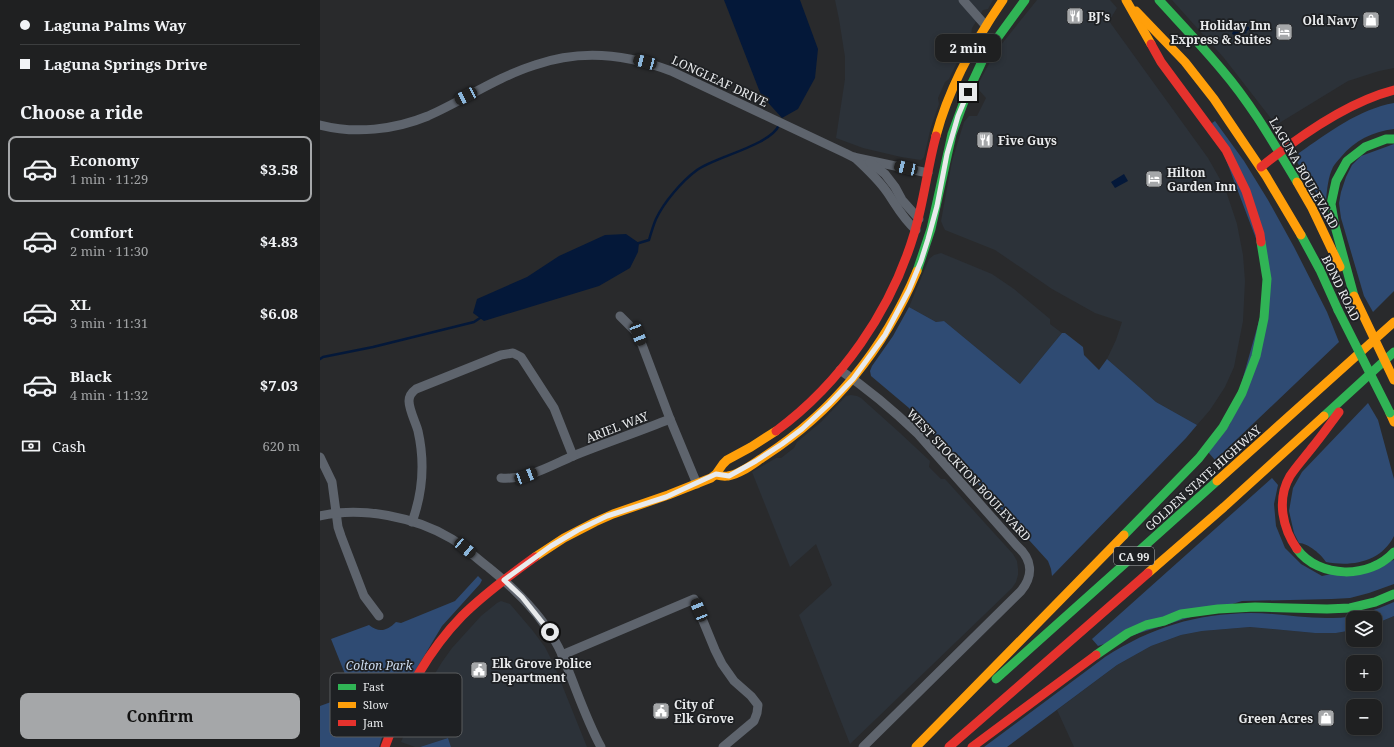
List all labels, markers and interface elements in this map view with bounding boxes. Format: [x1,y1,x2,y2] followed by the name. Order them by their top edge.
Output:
[1065,6,1085,26] restaurant icon: BJ's
[1088,8,1110,25] place label: BJ's
[1361,10,1381,30] shop icon: Old Navy
[1303,12,1358,29] place label: Old Navy
[44,15,186,35] text: Laguna Palms Way
[1170,17,1271,48] place label: Holiday Inn Express & Suites
[1274,22,1294,42] hotel icon: Holiday Inn Express & Suites
[935,34,1001,62] callout: 2 min
[950,39,986,57] text: 2 min
[669,51,771,111] street label: LONGLEAF DRIVE
[632,53,658,71] car
[44,54,207,74] text: Laguna Springs Drive
[959,83,977,101] route end
[453,85,479,107] car
[20,100,143,124] text: Choose a ride
[1265,114,1343,232] street label: LAGUNA BOULEVARD
[975,130,995,150] restaurant icon: Five Guys
[998,132,1057,149] place label: Five Guys
[70,150,139,170] text: Economy
[22,151,58,187] icon: car
[260,159,298,179] text: $3.58
[893,159,919,177] car
[1167,164,1236,195] place label: Hilton Garden Inn
[1144,169,1164,189] hotel icon: Hilton Garden Inn
[70,170,148,188] text: 1 min · 11:29
[70,222,133,242] text: Comfort
[22,223,58,259] icon: car
[260,231,298,251] text: $4.83
[70,242,148,260] text: 2 min · 11:30
[1318,252,1364,324] street label: BOND ROAD
[70,294,91,314] text: XL
[22,295,58,331] icon: car
[260,303,298,323] text: $6.08
[70,314,148,332] text: 3 min · 11:31
[628,321,648,347] car
[70,366,112,386] text: Black
[22,367,58,403] icon: car
[260,375,298,395] text: $7.03
[70,386,148,404] text: 4 min · 11:32
[903,405,1035,545] street label: WEST STOCKTON BOULEVARD
[583,407,651,447] street label: ARIEL WAY
[1141,421,1265,535] street label: GOLDEN STATE HIGHWAY
[20,435,42,457] icon: cash
[52,436,86,456] text: Cash
[263,437,300,455] text: 620 m
[513,466,539,486] car
[452,536,478,560] car
[1114,547,1154,565] road number: CA 99
[689,597,709,623] car
[1346,611,1382,735] map controls
[1346,611,1382,647] button: layers
[541,623,559,641] route start
[492,655,592,686] place label: Elk Grove Police Department
[1346,655,1382,691] button: +
[346,657,413,674] park label: Colton Park
[469,660,489,680] public building icon: Elk Grove Police Department
[330,673,462,737] legend
[363,679,384,694] text: Fast
[20,693,300,739] button: Confirm
[674,696,734,727] place label: City of Elk Grove
[363,697,389,712] text: Slow
[1346,699,1382,735] button: −
[651,701,671,721] public building icon: City of Elk Grove
[1316,708,1336,728] shop icon: Green Acres
[1239,710,1313,727] place label: Green Acres
[362,715,384,730] text: Jam

